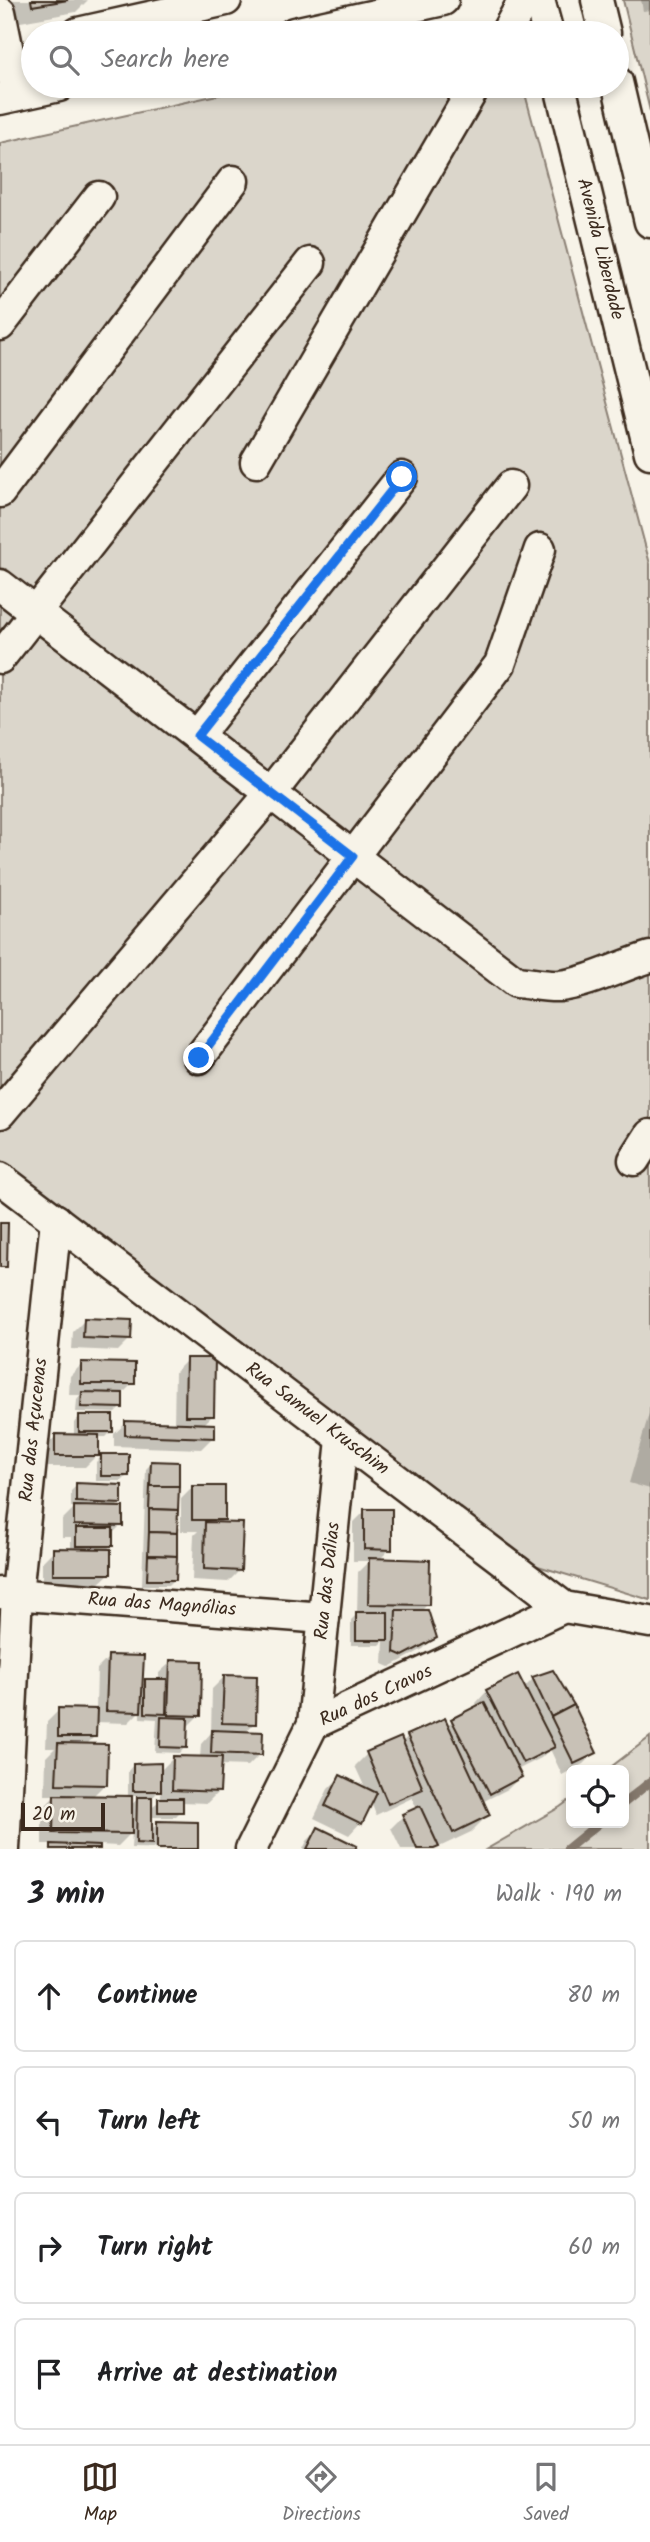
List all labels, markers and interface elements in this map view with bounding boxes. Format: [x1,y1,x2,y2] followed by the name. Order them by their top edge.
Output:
[21,21,629,98] search box
[101,39,229,81] text: Search here
[45,41,83,79] icon: search
[568,175,632,323] street label: Avenida Liberdade
[386,461,417,492] route start
[183,1042,214,1073] route end
[239,1355,395,1483] street label: Rua Samuel Kruschim
[12,1357,56,1503] street label: Rua das Açucenas
[307,1521,349,1641] street label: Rua das Dálias
[87,1585,237,1625] street label: Rua das Magnólias
[314,1657,438,1735] street label: Rua dos Cravos
[566,1765,629,1828] map controls
[566,1765,629,1828] button: locate
[21,1800,105,1832] scale bar
[32,1800,75,1830] text: 20 m
[28,1871,105,1919] text: 3 min
[495,1877,622,1913] text: Walk · 190 m
[97,1975,198,2017] text: Continue
[30,1977,68,2015] icon: ahead
[567,1978,620,2014] text: 80 m
[97,2101,200,2143] text: Turn left
[30,2103,68,2141] icon: left
[569,2104,620,2140] text: 50 m
[97,2227,213,2269] text: Turn right
[30,2229,68,2267] icon: right
[568,2230,620,2266] text: 60 m
[97,2353,337,2395] text: Arrive at destination
[30,2355,68,2393] icon: arrive
[81,2458,119,2530] tab: Map
[282,2458,361,2530] tab: Directions
[524,2458,569,2530] tab: Saved

